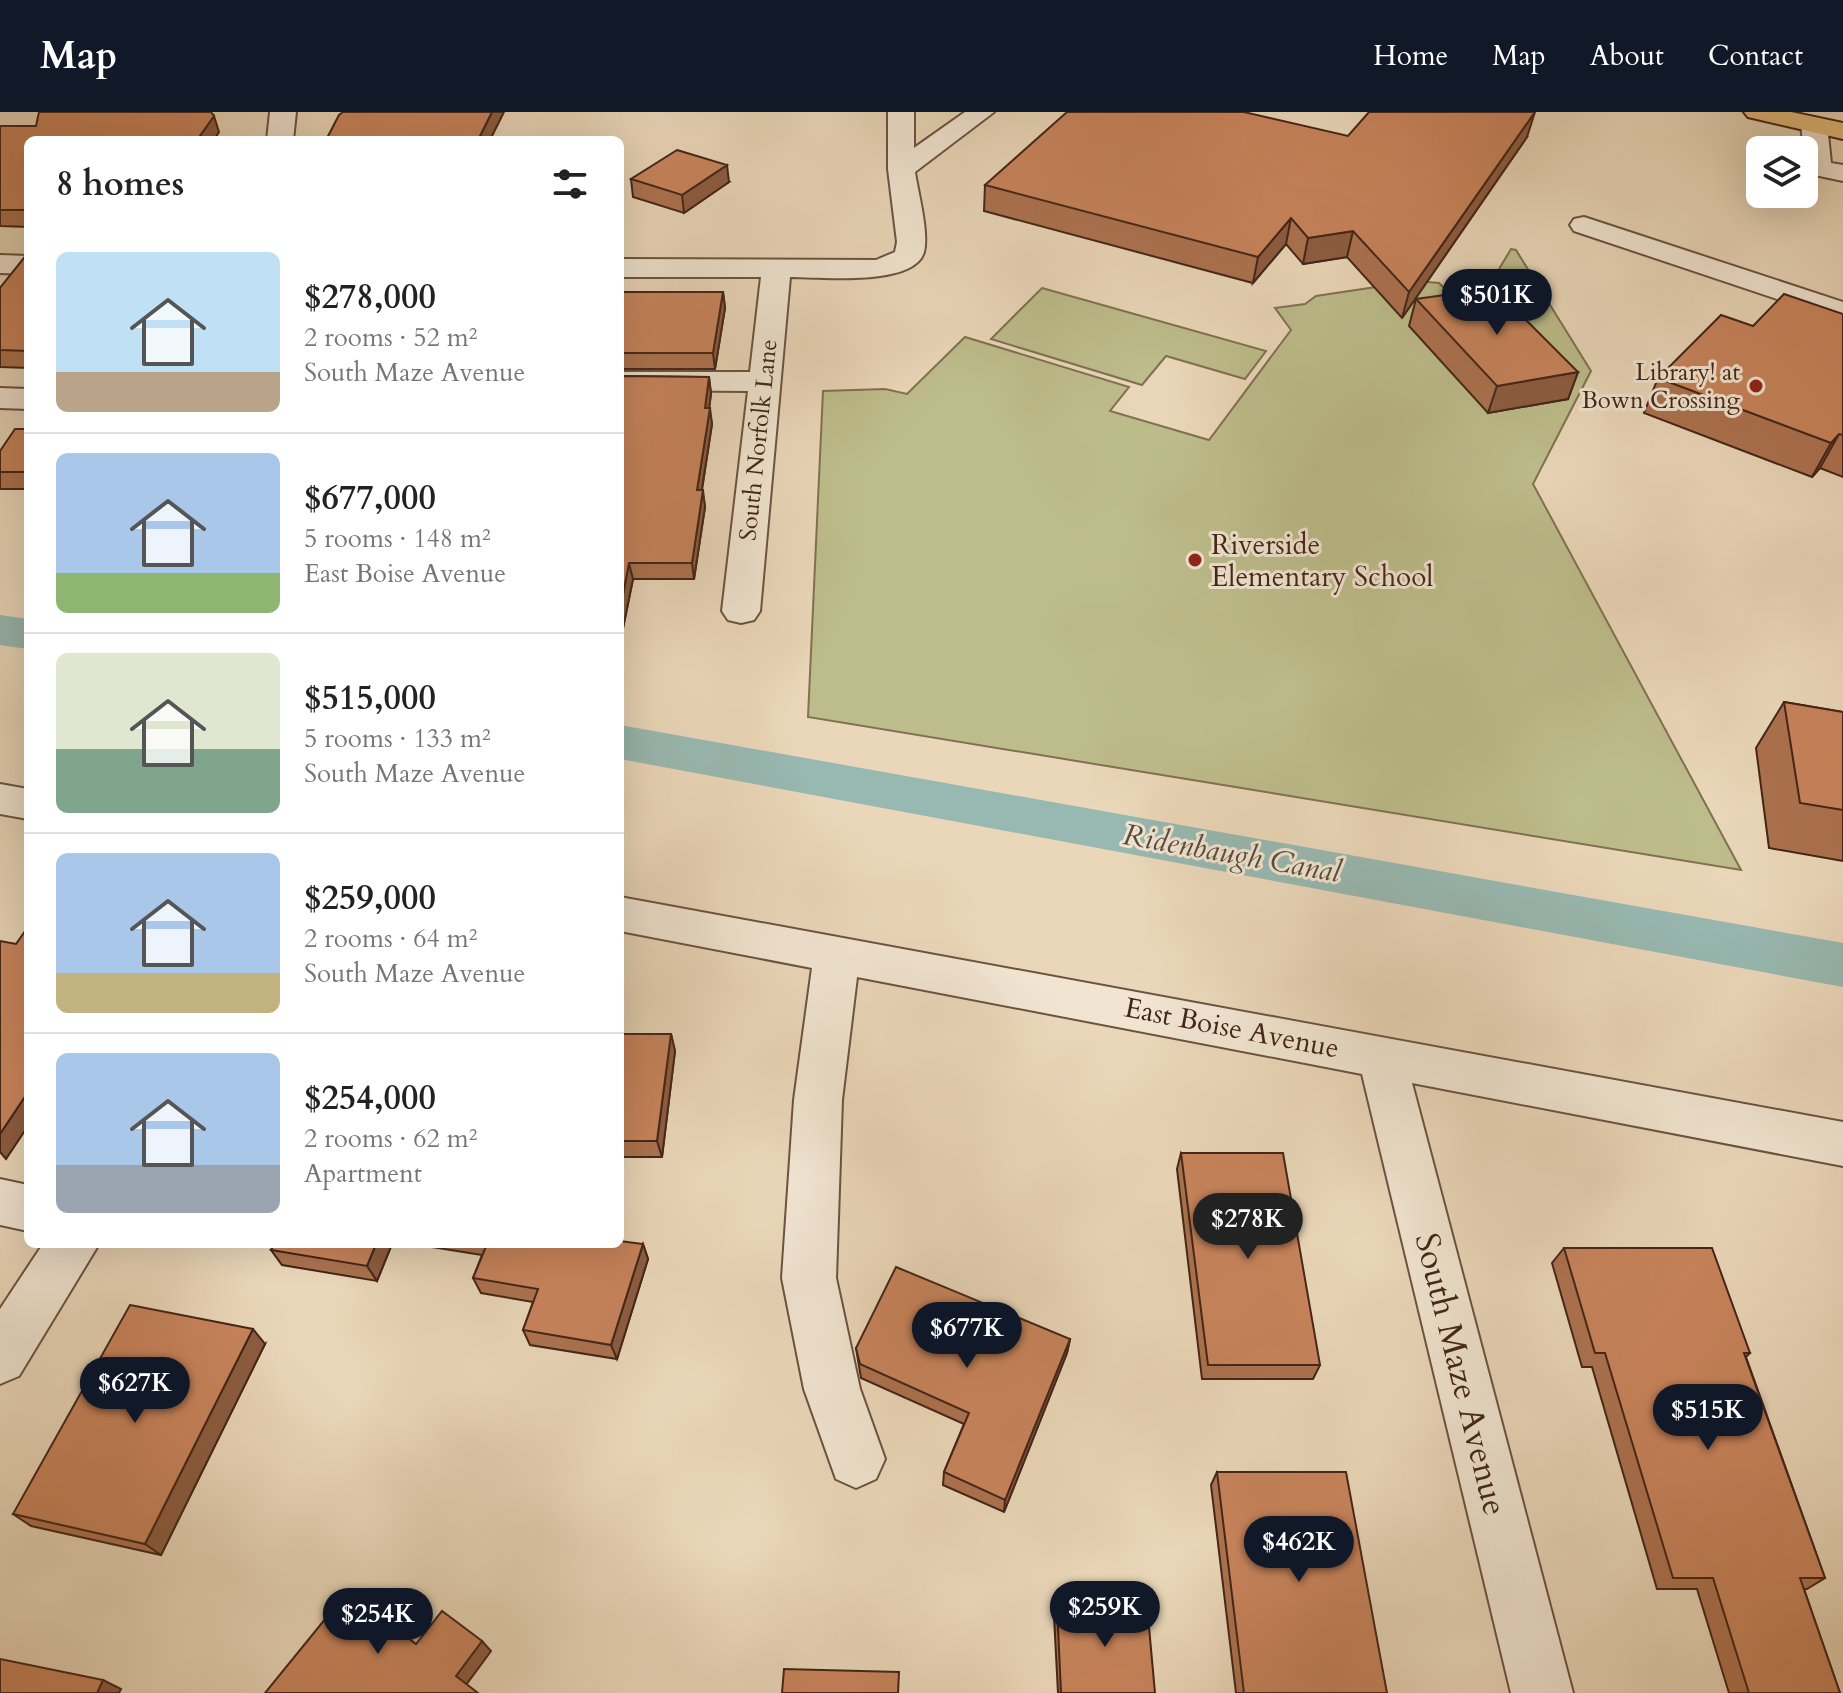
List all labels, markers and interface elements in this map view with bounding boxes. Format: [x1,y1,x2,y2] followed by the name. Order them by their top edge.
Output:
[40,30,117,82] text: Map
[1373,37,1448,75] text: Home
[1492,37,1546,75] text: Map
[1590,37,1664,75] text: About
[1708,37,1803,75] text: Contact
[1746,136,1818,208] map controls
[1746,136,1818,208] button: layers
[56,161,184,207] text: 8 homes
[548,162,592,206] icon: filters
[1441,269,1553,337] pin: $501K
[304,274,436,320] text: $278,000
[1460,277,1534,312] text: $501K
[120,284,216,380] icon: home
[304,320,477,355] text: 2 rooms · 52 m²
[731,338,786,543] street label: South Norfolk Lane
[304,355,525,390] text: South Maze Avenue
[1581,356,1741,417] place label: Library! at Bown Crossing
[1747,377,1765,395] marker: Library! at Bown Crossing
[304,475,436,521] text: $677,000
[120,485,216,581] icon: home
[304,521,491,556] text: 5 rooms · 148 m²
[1211,526,1433,596] place label: Riverside Elementary School
[1186,551,1204,569] marker: Riverside Elementary School
[304,556,506,591] text: East Boise Avenue
[304,675,436,721] text: $515,000
[120,685,216,781] icon: home
[304,721,491,756] text: 5 rooms · 133 m²
[304,756,525,791] text: South Maze Avenue
[1120,814,1345,893] water label: Ridenbaugh Canal
[304,875,436,921] text: $259,000
[120,885,216,981] icon: home
[304,921,477,956] text: 2 rooms · 64 m²
[304,956,525,991] text: South Maze Avenue
[1121,989,1342,1067] street label: East Boise Avenue
[304,1075,436,1121] text: $254,000
[120,1085,216,1181] icon: home
[304,1121,477,1156] text: 2 rooms · 62 m²
[304,1156,422,1191] text: Apartment
[1192,1193,1304,1261] pin: $278K
[1211,1201,1285,1236] text: $278K
[1404,1228,1518,1520] street label: South Maze Avenue
[911,1302,1023,1370] pin: $677K
[930,1310,1004,1345] text: $677K
[79,1357,191,1425] pin: $627K
[98,1365,172,1400] text: $627K
[1652,1384,1764,1452] pin: $515K
[1671,1392,1745,1427] text: $515K
[1243,1516,1355,1584] pin: $462K
[1262,1524,1336,1559] text: $462K
[1049,1581,1161,1649] pin: $259K
[322,1588,434,1656] pin: $254K
[1068,1589,1142,1624] text: $259K
[341,1596,415,1631] text: $254K

